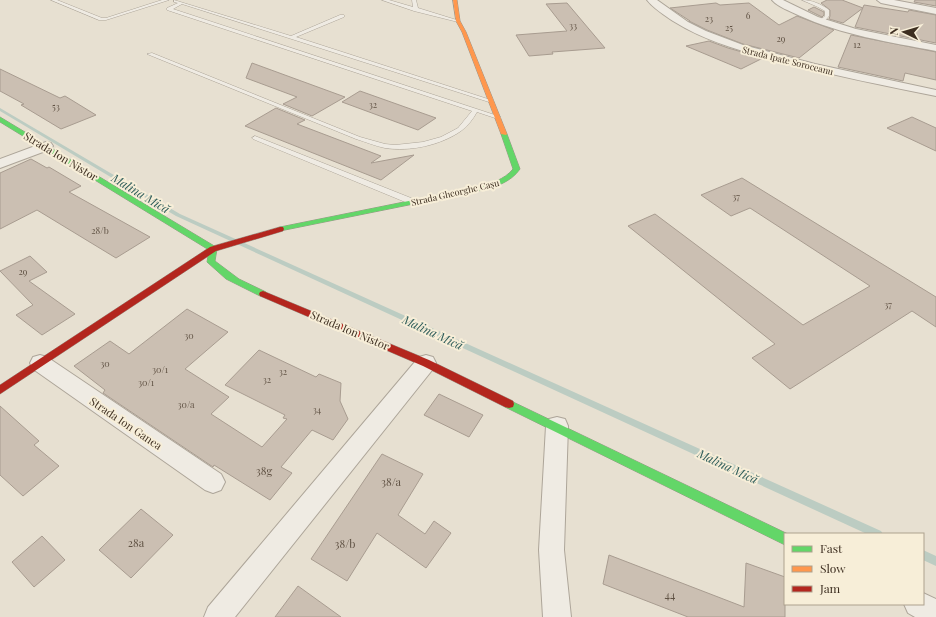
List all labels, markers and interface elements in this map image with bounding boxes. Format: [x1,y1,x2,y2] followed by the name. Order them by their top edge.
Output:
[746,9,751,21] house number: 6
[705,12,713,24] house number: 23
[884,12,924,52] north arrow
[569,19,577,31] house number: 33
[725,21,733,33] house number: 25
[886,26,901,36] text: N
[777,32,786,44] house number: 29
[853,38,861,50] house number: 12
[741,43,836,77] street label: Strada Ipate Soroceanu
[369,98,377,110] house number: 32
[52,100,60,112] house number: 53
[21,128,101,184] street label: Strada Ion Nistor
[108,169,174,217] water label: Malina Mică
[410,176,501,209] street label: Strada Gheorghe Cașu
[732,190,740,202] house number: 37
[91,224,109,236] house number: 28/b
[19,265,28,277] house number: 29
[884,298,892,310] house number: 37
[308,307,392,353] street label: Strada Ion Nistor
[399,311,467,354] water label: Malina Mică
[184,329,194,341] house number: 30
[100,357,110,369] house number: 30
[152,363,169,375] house number: 30/1
[279,365,287,377] house number: 32
[263,373,271,385] house number: 32
[138,376,155,388] house number: 30/1
[87,393,166,453] street label: Strada Ion Ganea
[177,398,195,410] house number: 30/a
[313,403,322,415] house number: 34
[694,445,762,488] water label: Malina Mică
[256,463,272,478] house number: 38g
[381,474,402,489] house number: 38/a
[784,533,924,605] legend
[128,535,145,550] house number: 28a
[335,536,355,551] house number: 38/b
[820,540,843,556] text: Fast
[820,560,846,576] text: Slow
[819,580,841,596] text: Jam
[665,587,676,602] house number: 44

